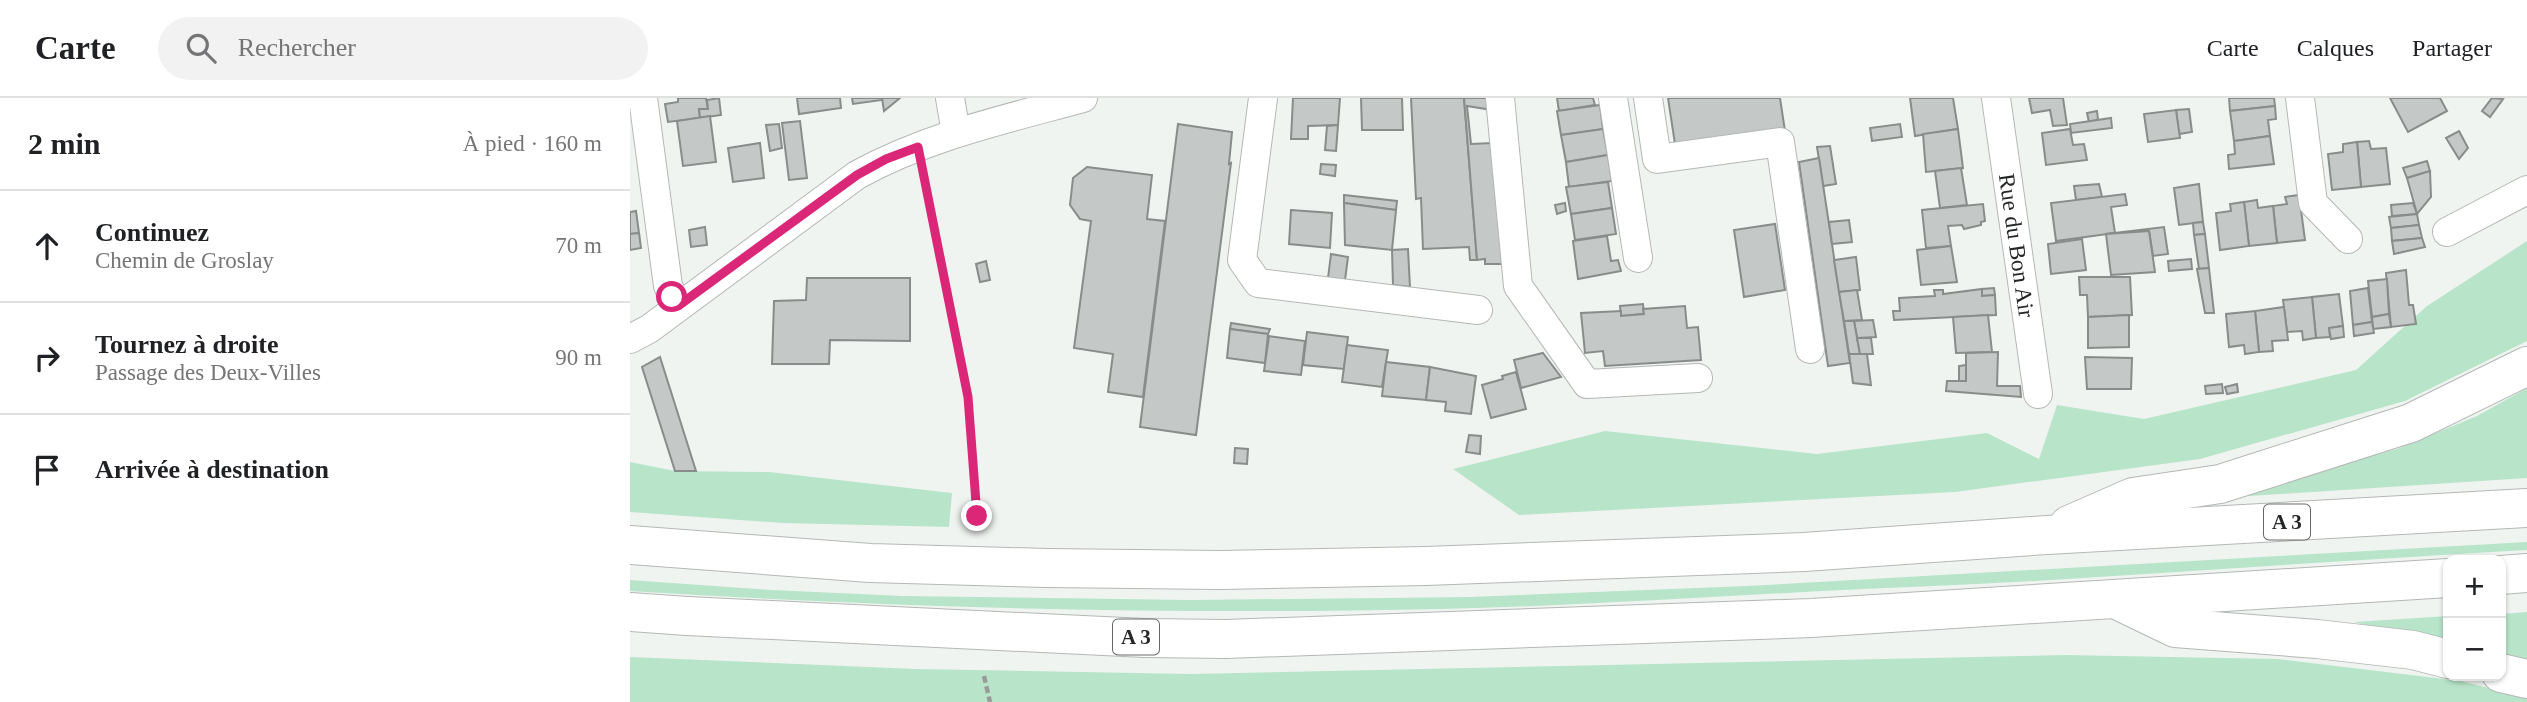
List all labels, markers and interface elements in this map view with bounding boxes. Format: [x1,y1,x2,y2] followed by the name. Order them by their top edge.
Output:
[158,17,648,80] search box
[182,29,220,67] icon: search
[35,30,116,66] text: Carte
[238,33,356,62] text: Rechercher
[2207,35,2259,61] text: Carte
[2297,35,2374,61] text: Calques
[2412,35,2492,61] text: Partager
[28,127,101,160] text: 2 min
[463,131,602,156] text: À pied · 160 m
[1994,172,2039,319] street label: Rue du Bon Air
[95,218,209,247] text: Continuez
[28,227,66,265] icon: ahead
[555,233,602,258] text: 70 m
[95,248,274,273] text: Chemin de Groslay
[656,281,687,312] route start
[95,330,278,359] text: Tournez à droite
[28,339,66,377] icon: right
[555,345,602,370] text: 90 m
[95,360,321,385] text: Passage des Deux-Villes
[28,451,66,489] icon: arrive
[95,455,329,484] text: Arrivée à destination
[961,500,992,531] route end
[2264,504,2310,540] road number: A 3
[2443,555,2506,681] map controls
[2443,555,2506,618] button: +
[2443,618,2506,681] button: −
[1113,620,1159,654] road number: A 3

